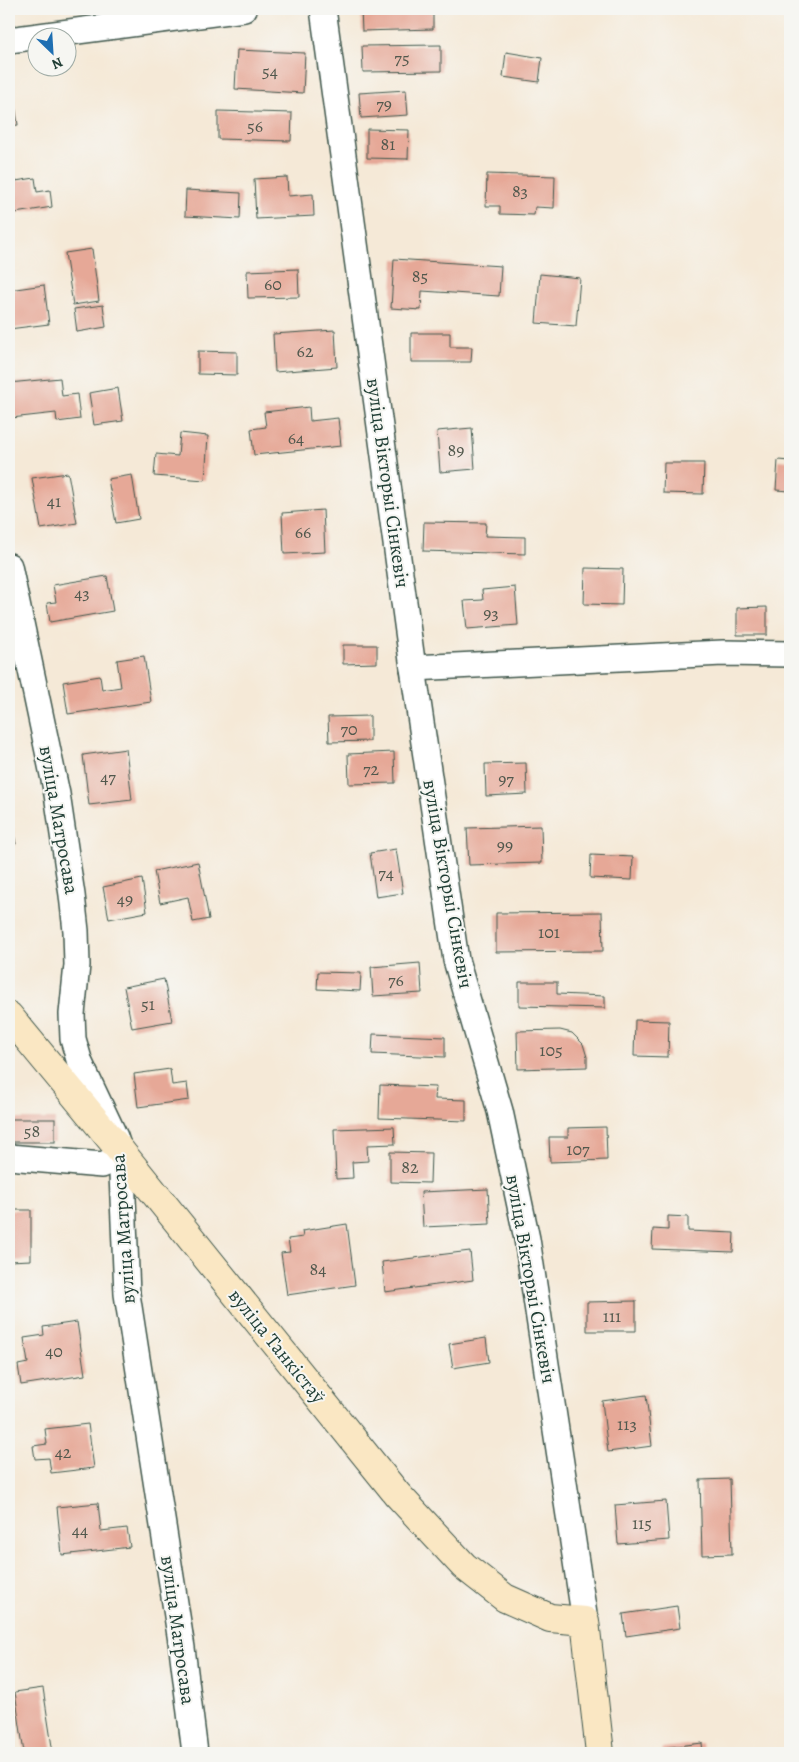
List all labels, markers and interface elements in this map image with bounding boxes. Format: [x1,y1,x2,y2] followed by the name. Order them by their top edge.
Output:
[28,28,78,78] north arrow
[394,46,410,70] house number: 75
[49,53,66,74] text: N
[262,59,278,83] house number: 54
[376,92,392,116] house number: 79
[247,114,263,138] house number: 56
[381,132,395,156] house number: 81
[512,179,528,203] house number: 83
[412,264,428,288] house number: 85
[264,272,282,296] house number: 60
[297,339,314,363] house number: 62
[360,376,416,590] street label: вуліца Вікторыі Сінкевіч
[288,426,304,450] house number: 64
[448,438,464,462] house number: 89
[47,489,61,513] house number: 41
[295,520,311,544] house number: 66
[74,581,90,605] house number: 43
[483,601,499,625] house number: 93
[340,717,358,741] house number: 70
[33,744,85,897] street label: вуліца Матросава
[363,757,379,781] house number: 72
[100,765,116,789] house number: 47
[498,767,514,791] house number: 97
[416,777,480,991] street label: вуліца Вікторыі Сінкевіч
[497,833,513,857] house number: 99
[378,861,394,885] house number: 74
[117,887,133,911] house number: 49
[538,920,560,944] house number: 101
[388,968,404,992] house number: 76
[141,992,155,1016] house number: 51
[539,1038,563,1062] house number: 105
[24,1119,40,1143] house number: 58
[566,1137,590,1161] house number: 107
[104,1152,142,1305] street label: вуліца Матросава
[401,1155,419,1179] house number: 82
[499,1172,563,1386] street label: вуліца Вікторыі Сінкевіч
[310,1257,326,1281] house number: 84
[222,1283,332,1410] street label: вуліца Танкістаў
[603,1304,621,1328] house number: 111
[45,1339,63,1363] house number: 40
[617,1412,637,1436] house number: 113
[55,1440,72,1464] house number: 42
[632,1511,652,1535] house number: 115
[72,1518,88,1542] house number: 44
[154,1554,202,1707] street label: вуліца Матросава

